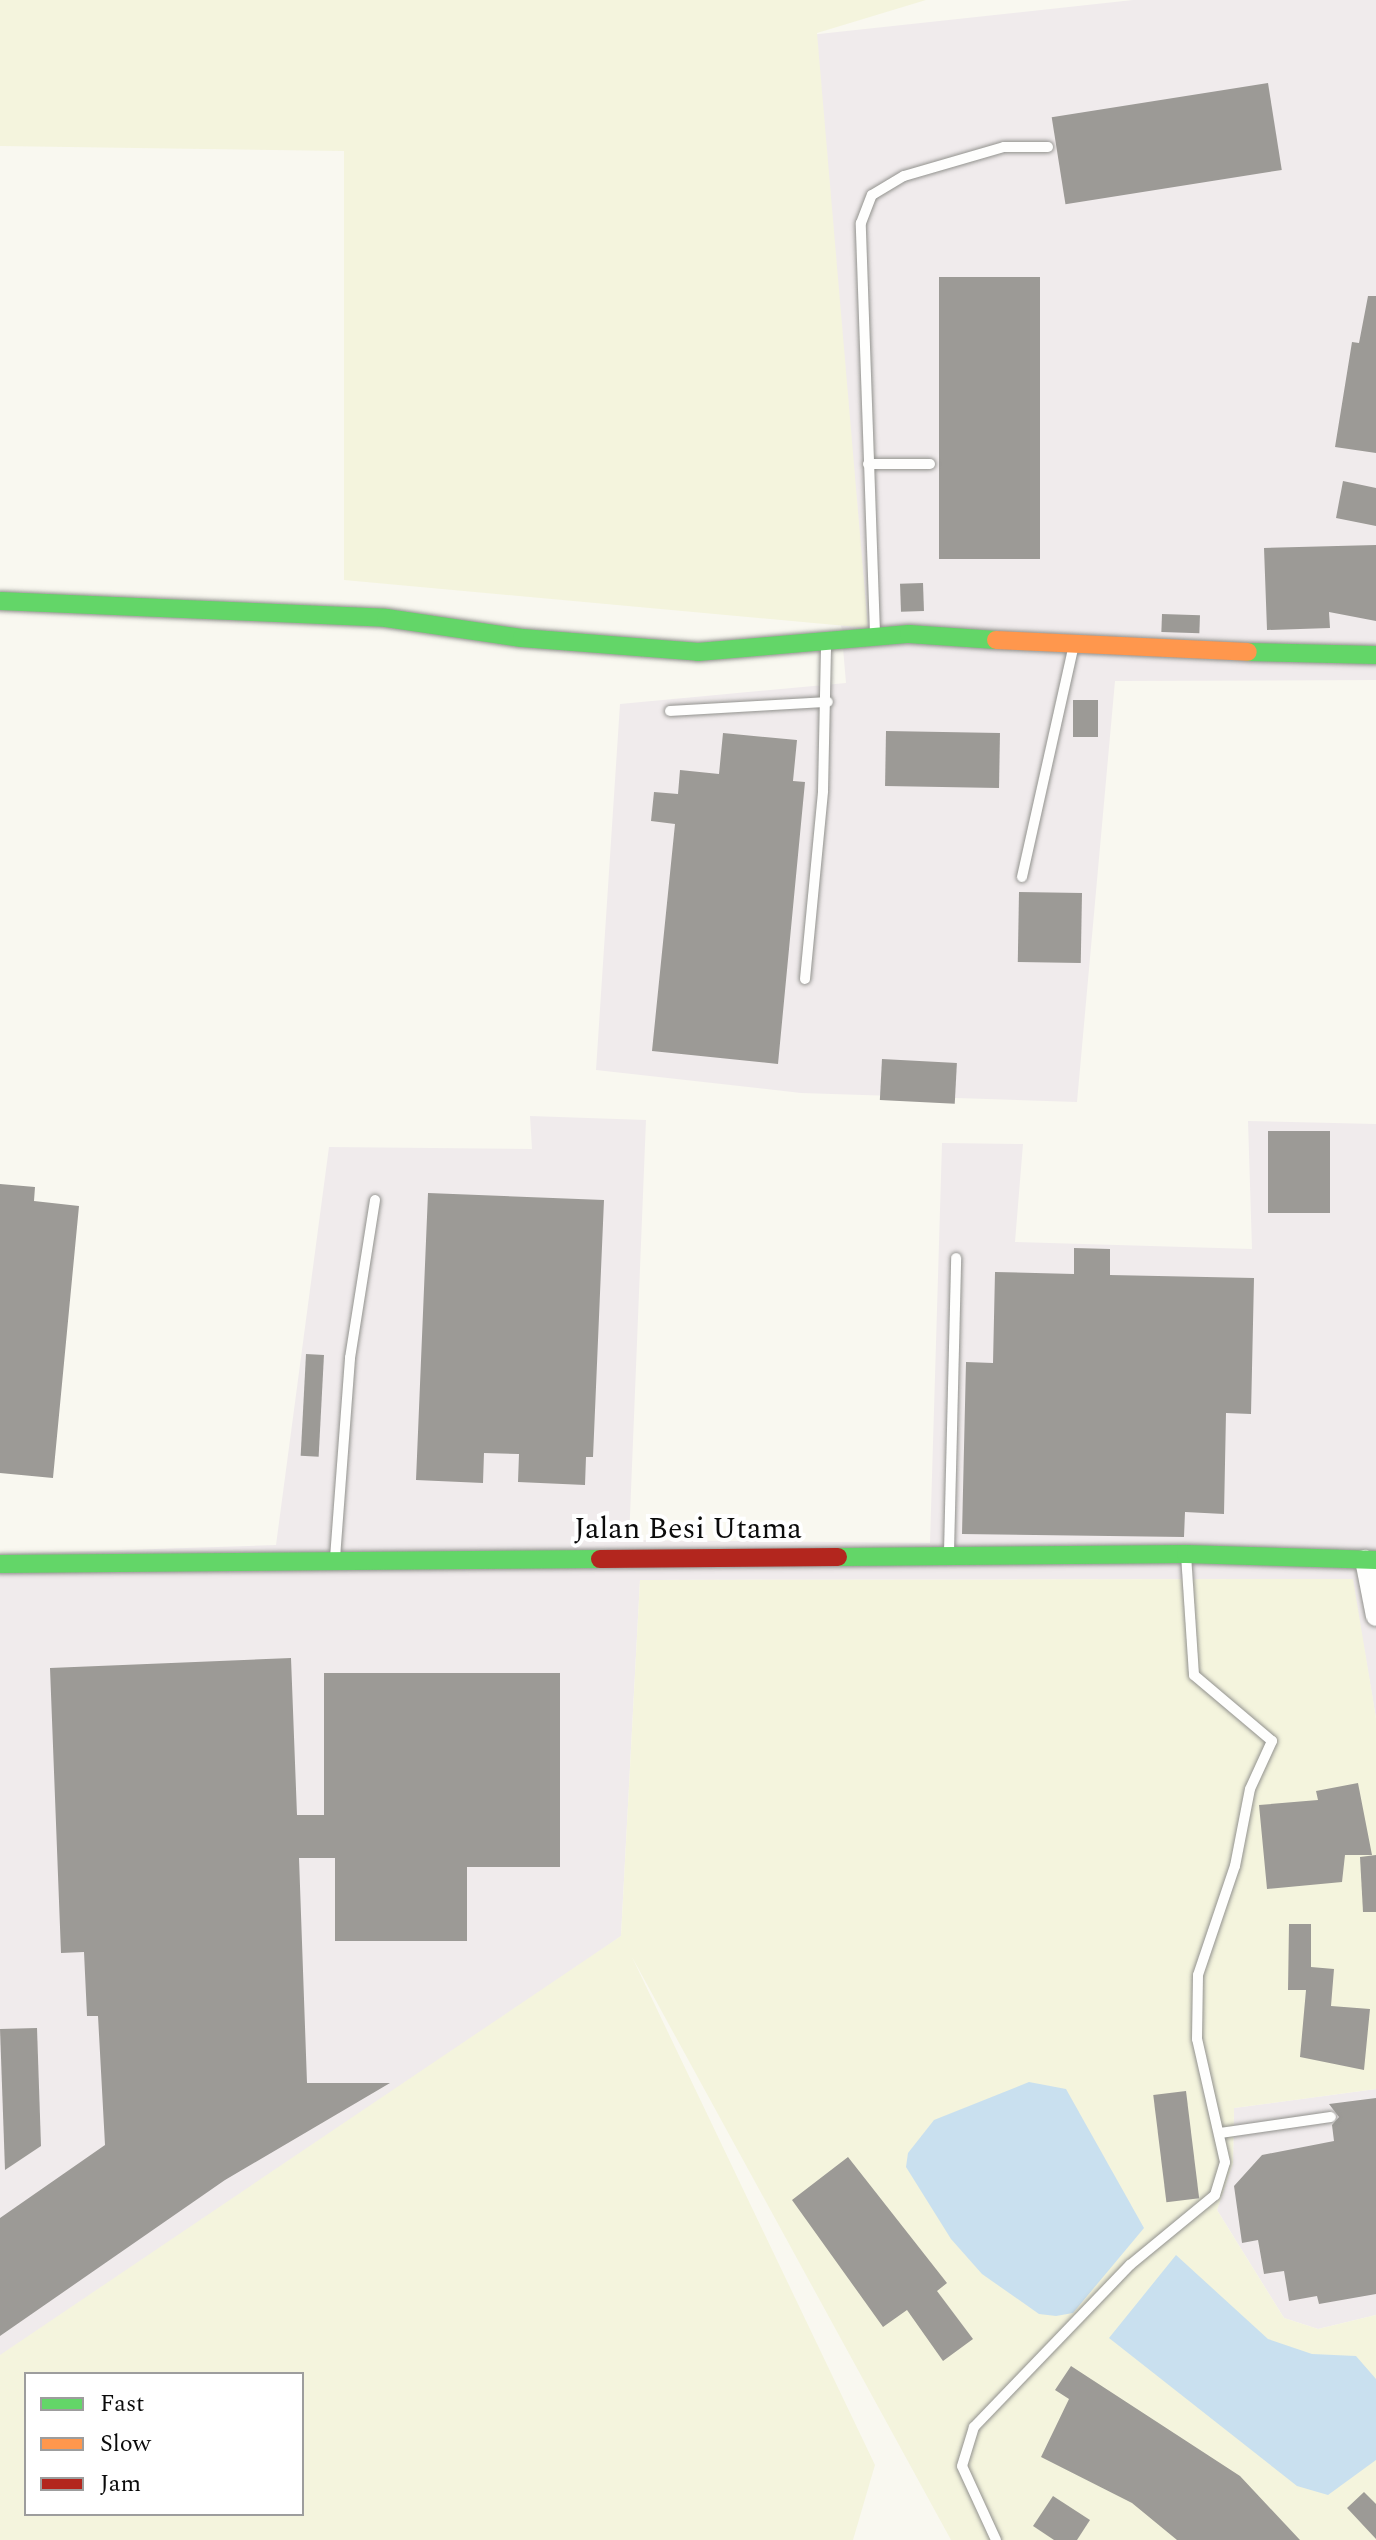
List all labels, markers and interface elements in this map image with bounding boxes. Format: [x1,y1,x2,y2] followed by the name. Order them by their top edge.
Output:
[574,1511,802,1547] street label: Jalan Besi Utama
[24,2372,304,2516] legend
[100,2386,145,2422] text: Fast
[100,2426,151,2462] text: Slow
[100,2466,141,2502] text: Jam

